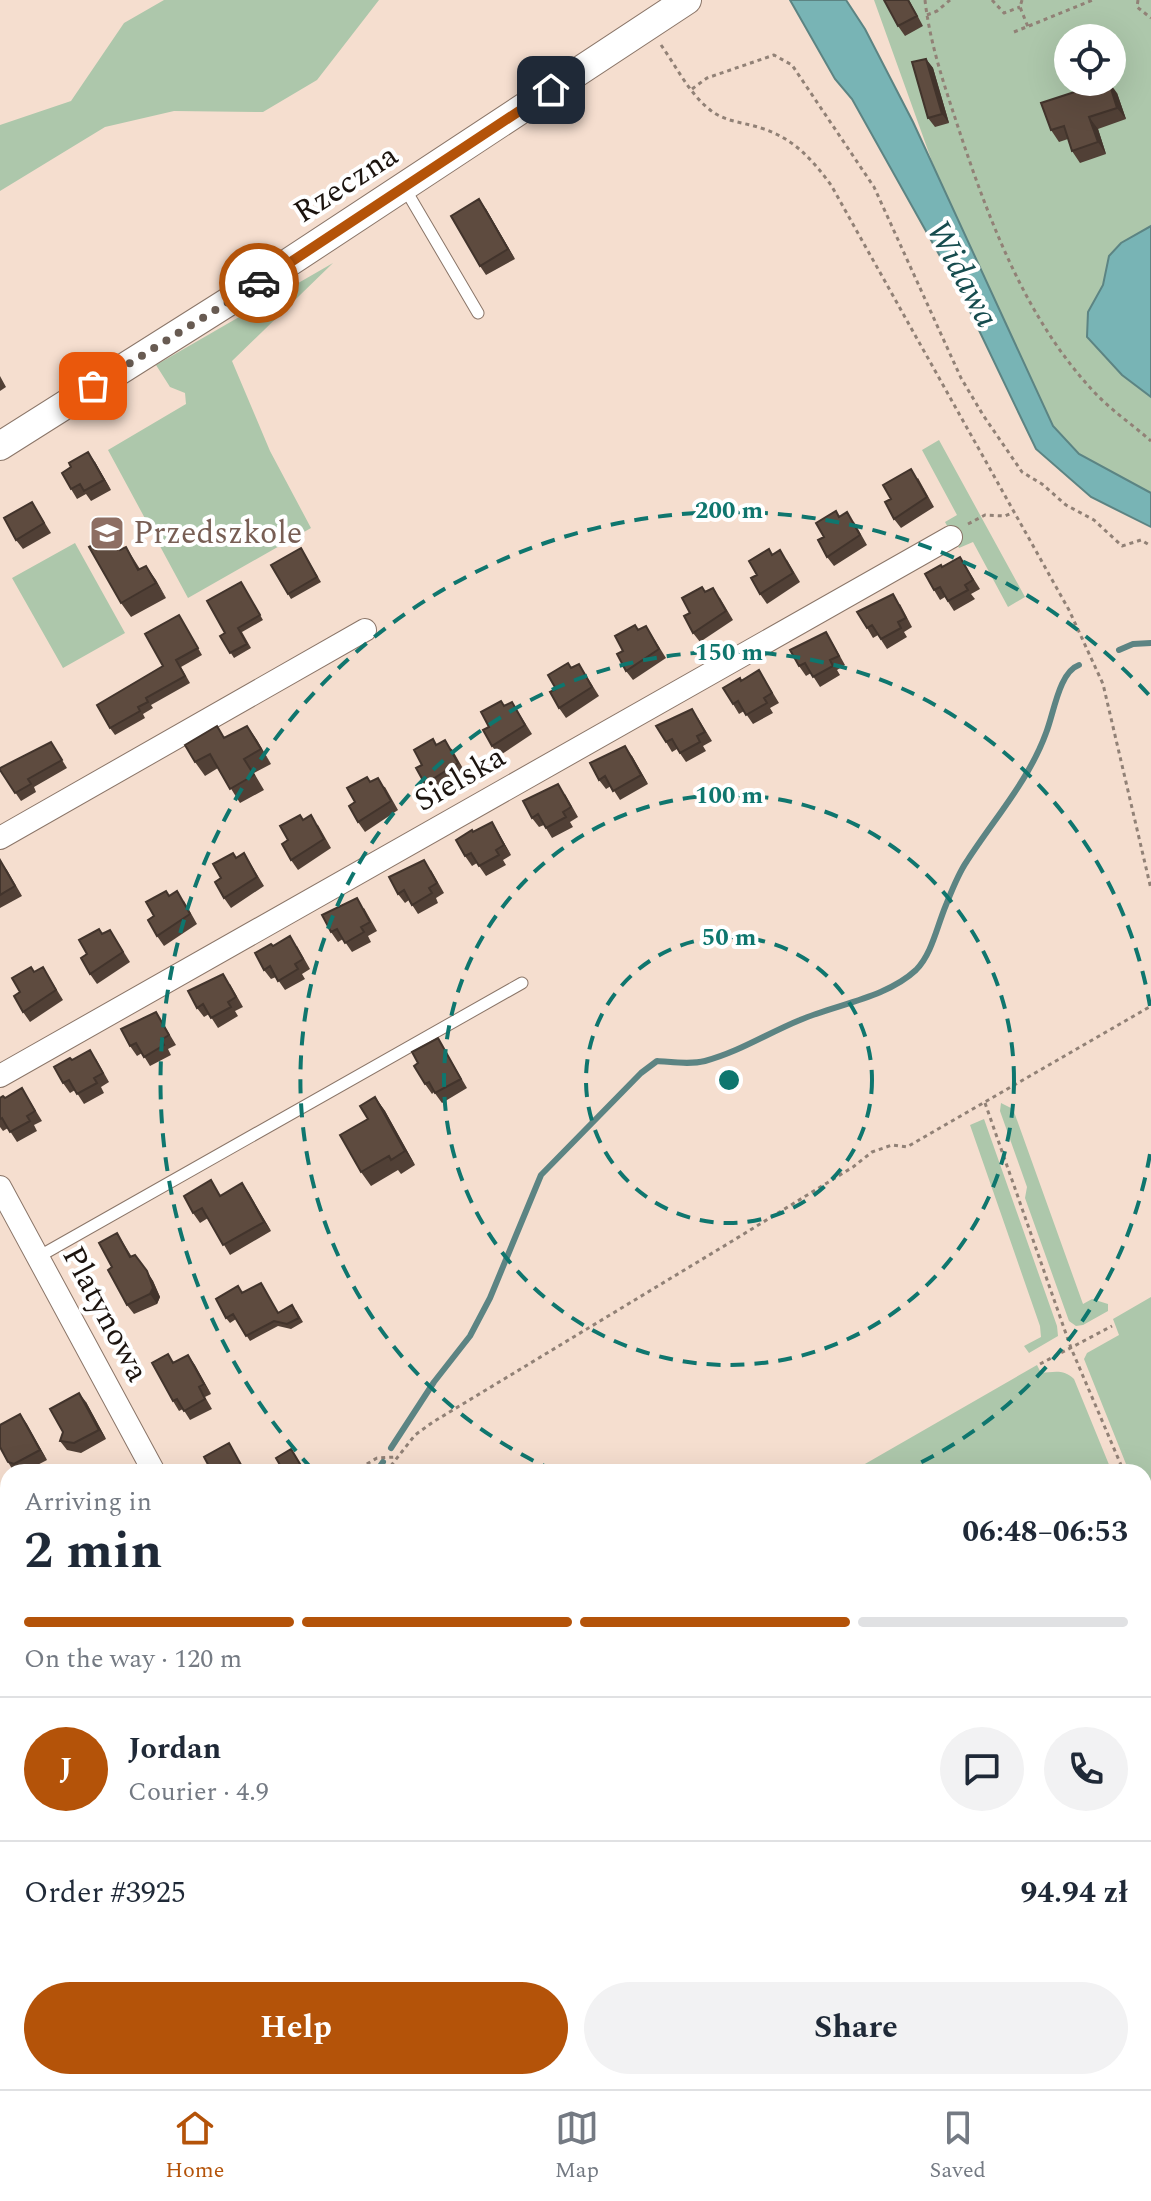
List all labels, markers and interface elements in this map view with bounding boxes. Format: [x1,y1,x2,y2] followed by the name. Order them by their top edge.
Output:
[1054,24,1126,96] map controls
[1054,24,1126,96] button: locate
[517,56,585,124] pin
[529,68,573,112] icon: home
[284,131,409,236] street label: Rzeczna
[912,211,1012,337] water label: Widawa
[219,243,299,323] courier
[237,261,281,305] icon: car
[59,352,127,420] pin
[71,364,115,408] icon: bag
[695,493,763,529] text: 200 m
[133,509,302,558] place label: Przedszkole
[88,514,126,552] school or university icon: Przedszkole
[695,635,763,671] text: 150 m
[405,733,515,825] street label: Sielska
[695,778,763,814] text: 100 m
[702,920,757,956] text: 50 m
[715,1066,743,1094] centre of rings
[49,1237,161,1391] street label: Platynowa
[24,1482,152,1522] text: Arriving in
[962,1509,1128,1555] text: 06:48–06:53
[24,1512,162,1591] text: 2 min
[24,1639,242,1679] text: On the way · 120 m
[128,1726,221,1772] text: Jordan
[940,1727,1024,1811] button: chat
[1044,1727,1128,1811] button: phone
[60,1746,72,1792] text: J
[128,1772,269,1812] text: Courier · 4.9
[24,1870,186,1916] text: Order #3925
[1020,1870,1128,1916] text: 94.94 zł
[24,1982,568,2074] button: Help
[584,1982,1128,2074] button: Share
[165,2106,224,2187] tab: Home
[555,2106,599,2187] tab: Map
[929,2106,986,2187] tab: Saved

